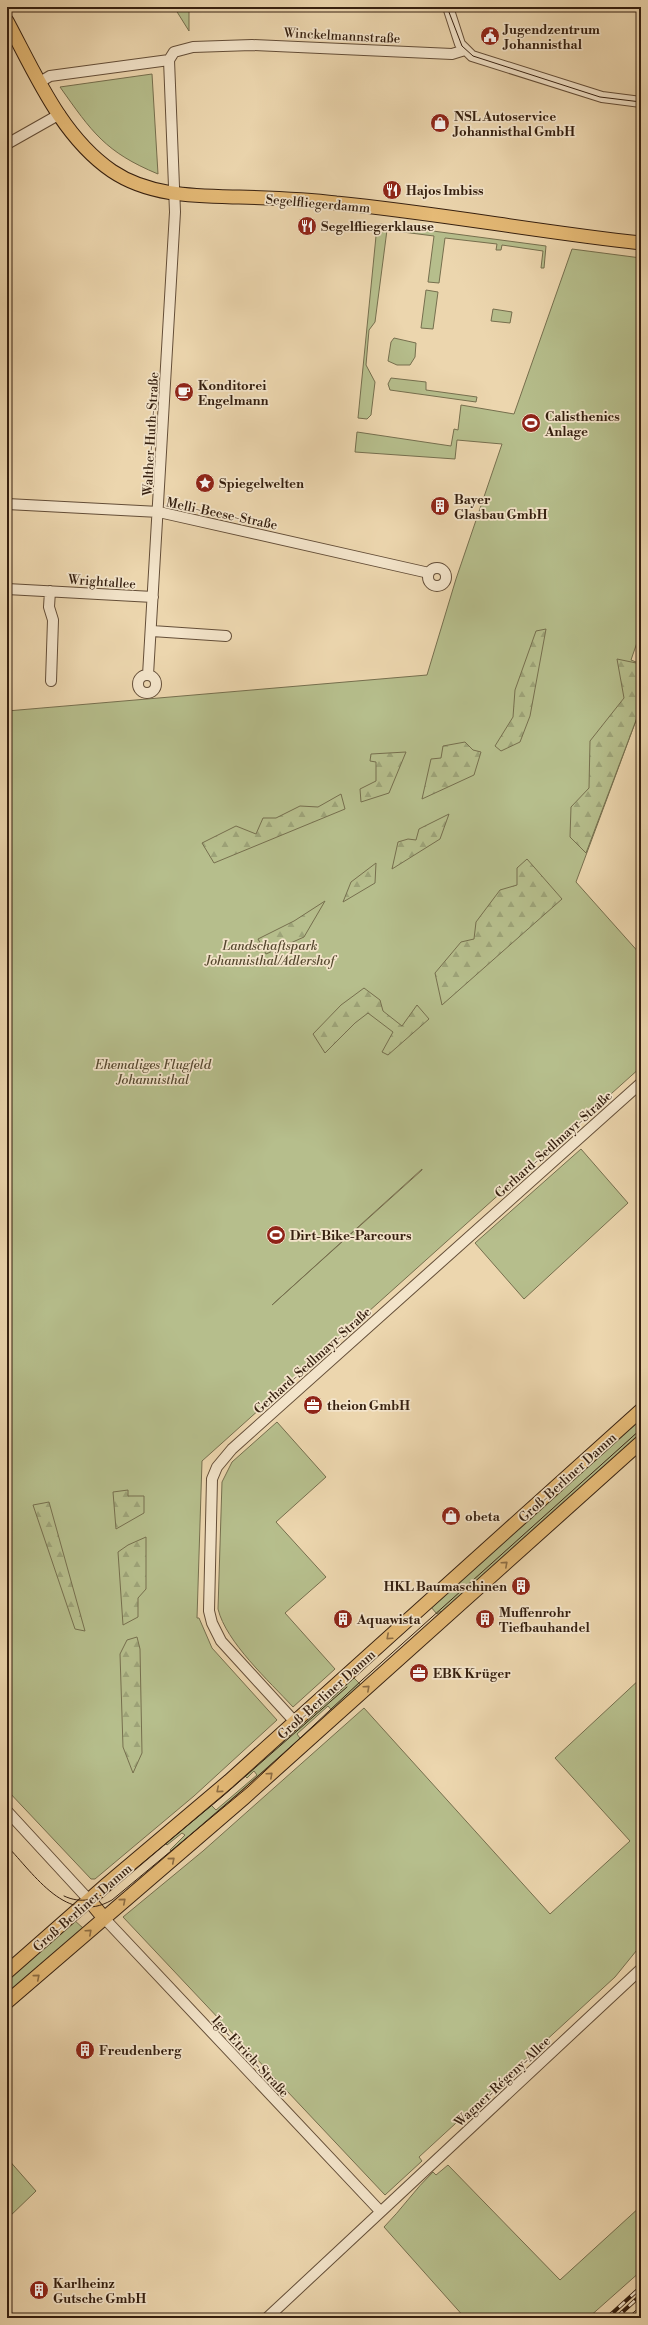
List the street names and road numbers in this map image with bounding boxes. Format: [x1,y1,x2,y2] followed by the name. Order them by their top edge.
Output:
[282,25,401,47] street label: Winckelmannstraße
[265,191,372,217] street label: Segelfliegerdamm
[140,371,162,498] street label: Walther-Huth-Straße
[165,494,279,534] street label: Melli-Beese-Straße
[66,572,137,592] street label: Wrightallee
[492,1088,616,1202] street label: Gerhard-Sedlmayr-Straße
[251,1304,375,1418] street label: Gerhard-Sedlmayr-Straße
[515,1429,620,1526] street label: Groß-Berliner Damm
[274,1646,379,1743] street label: Groß-Berliner Damm
[30,1860,136,1955] street label: Groß-Berliner Damm
[208,2013,292,2101] street label: Igo-Etrich-Straße
[451,2033,554,2131] street label: Wagner-Régeny-Allee

